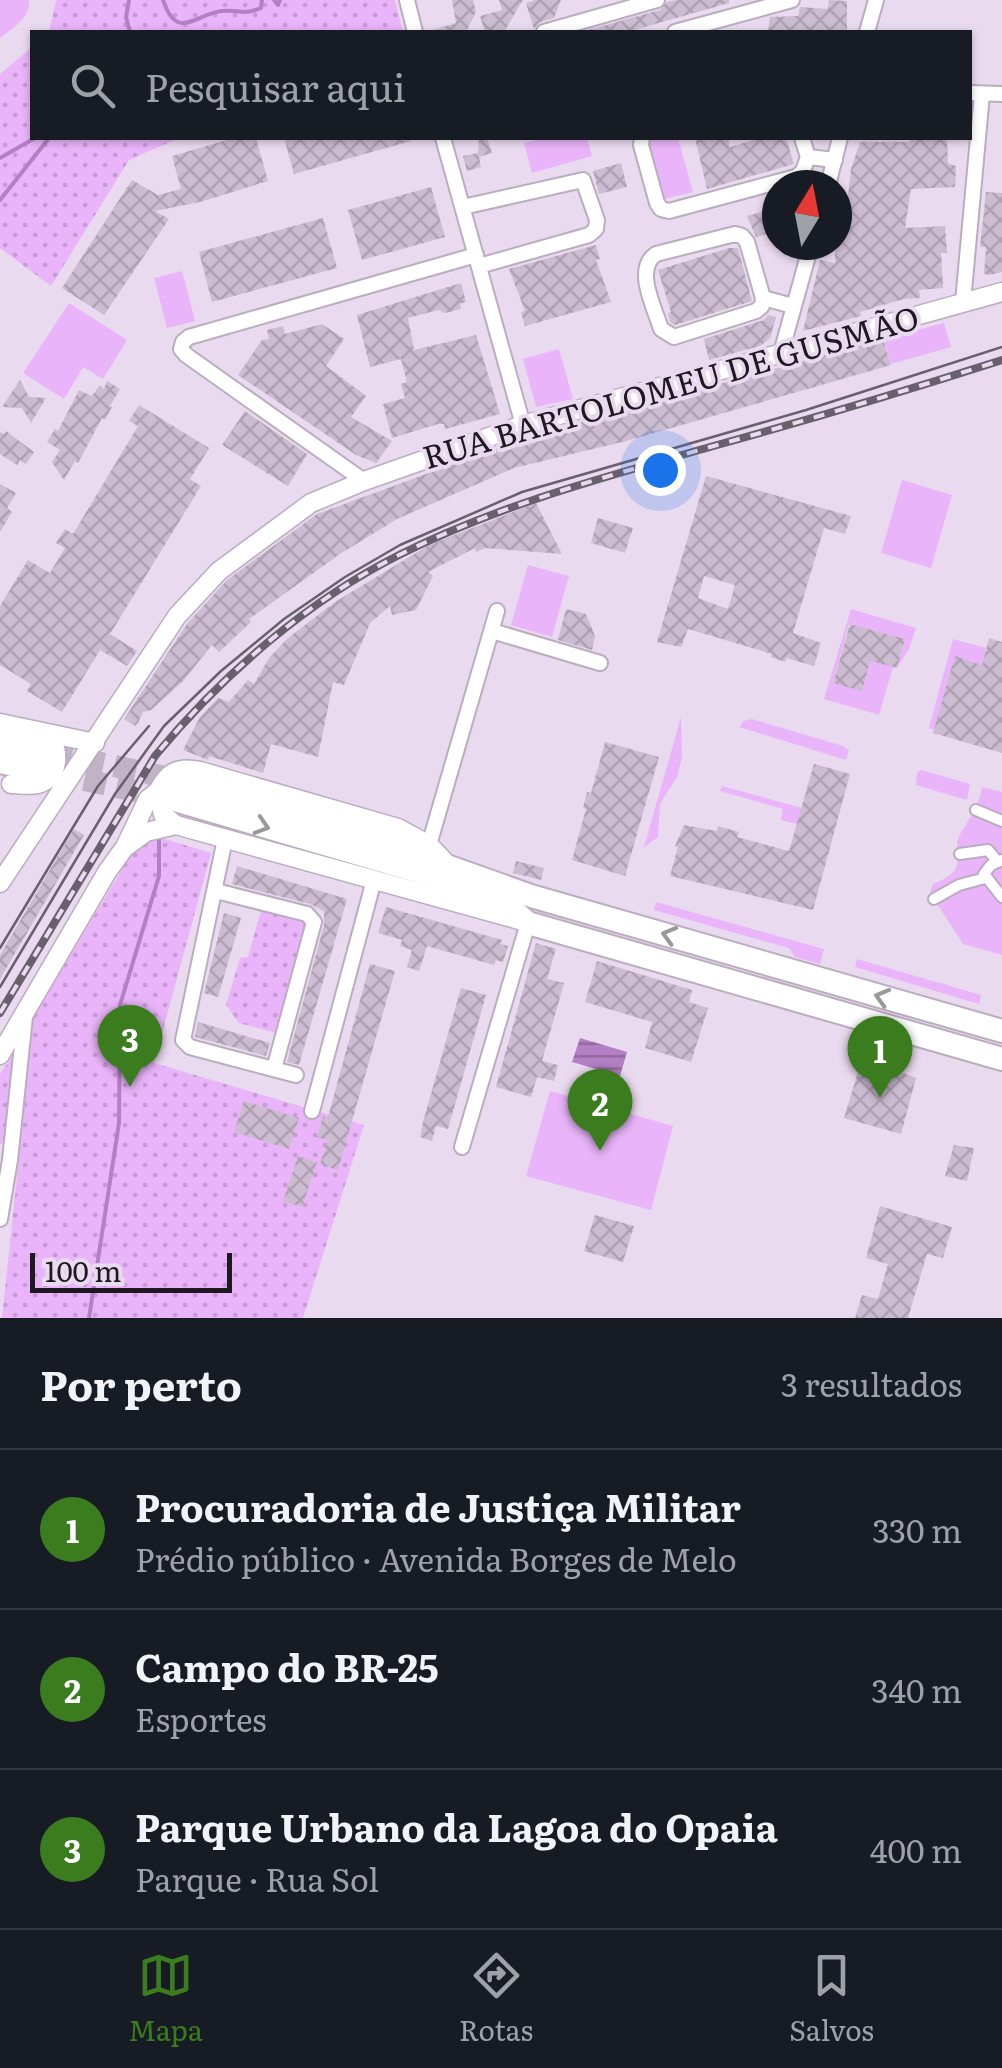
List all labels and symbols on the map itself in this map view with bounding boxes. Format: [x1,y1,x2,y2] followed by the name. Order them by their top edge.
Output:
[762,170,852,260] north arrow
[417,291,924,479] street label: RUA BARTOLOMEU DE GUSMÃO
[635,445,686,496] your location
[252,814,269,835] one-way arrow
[661,926,678,947] one-way arrow
[874,988,891,1009] one-way arrow
[98,1004,162,1087] pin: 3
[848,1016,912,1098] pin: 1
[568,1068,632,1151] pin: 2
[30,1248,232,1292] scale bar

